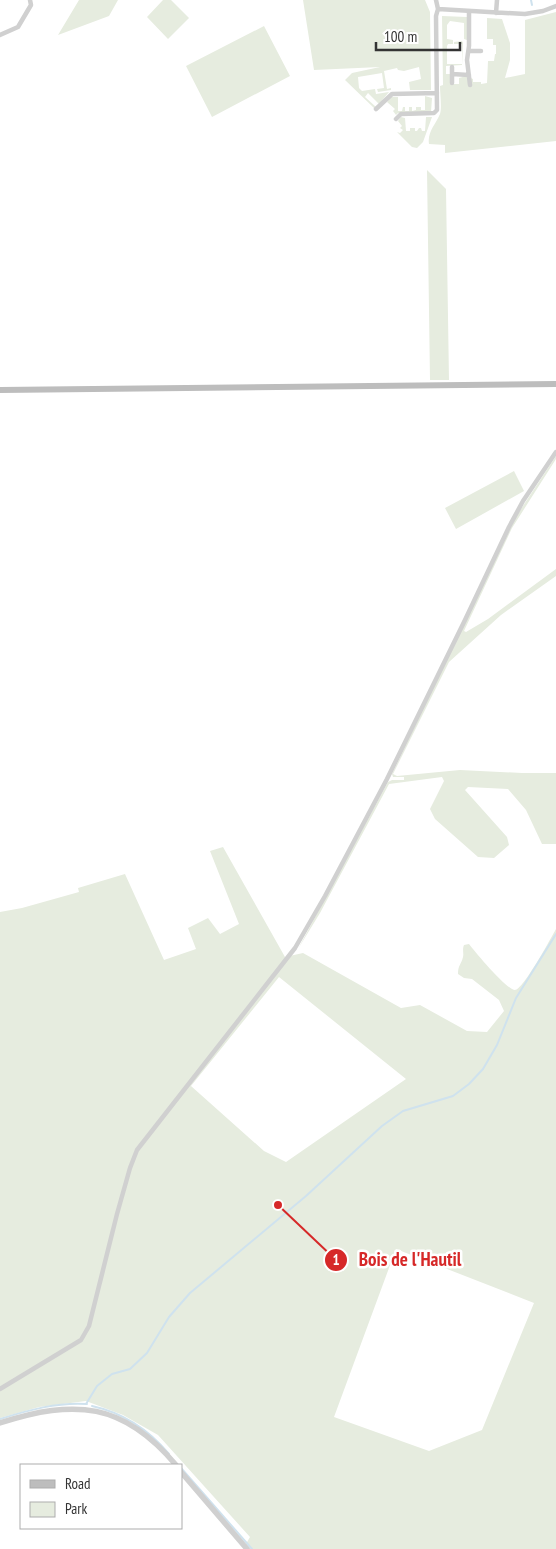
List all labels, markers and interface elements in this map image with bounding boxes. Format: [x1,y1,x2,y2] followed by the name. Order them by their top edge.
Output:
[376,20,460,52] scale bar
[384,27,417,46] text: 100 m
[324,1243,471,1277] callout: Bois de l'Hautil
[359,1247,462,1271] text: Bois de l'Hautil
[332,1250,340,1269] text: 1
[20,1464,182,1529] legend
[65,1474,91,1493] text: Road
[65,1499,87,1518] text: Park

